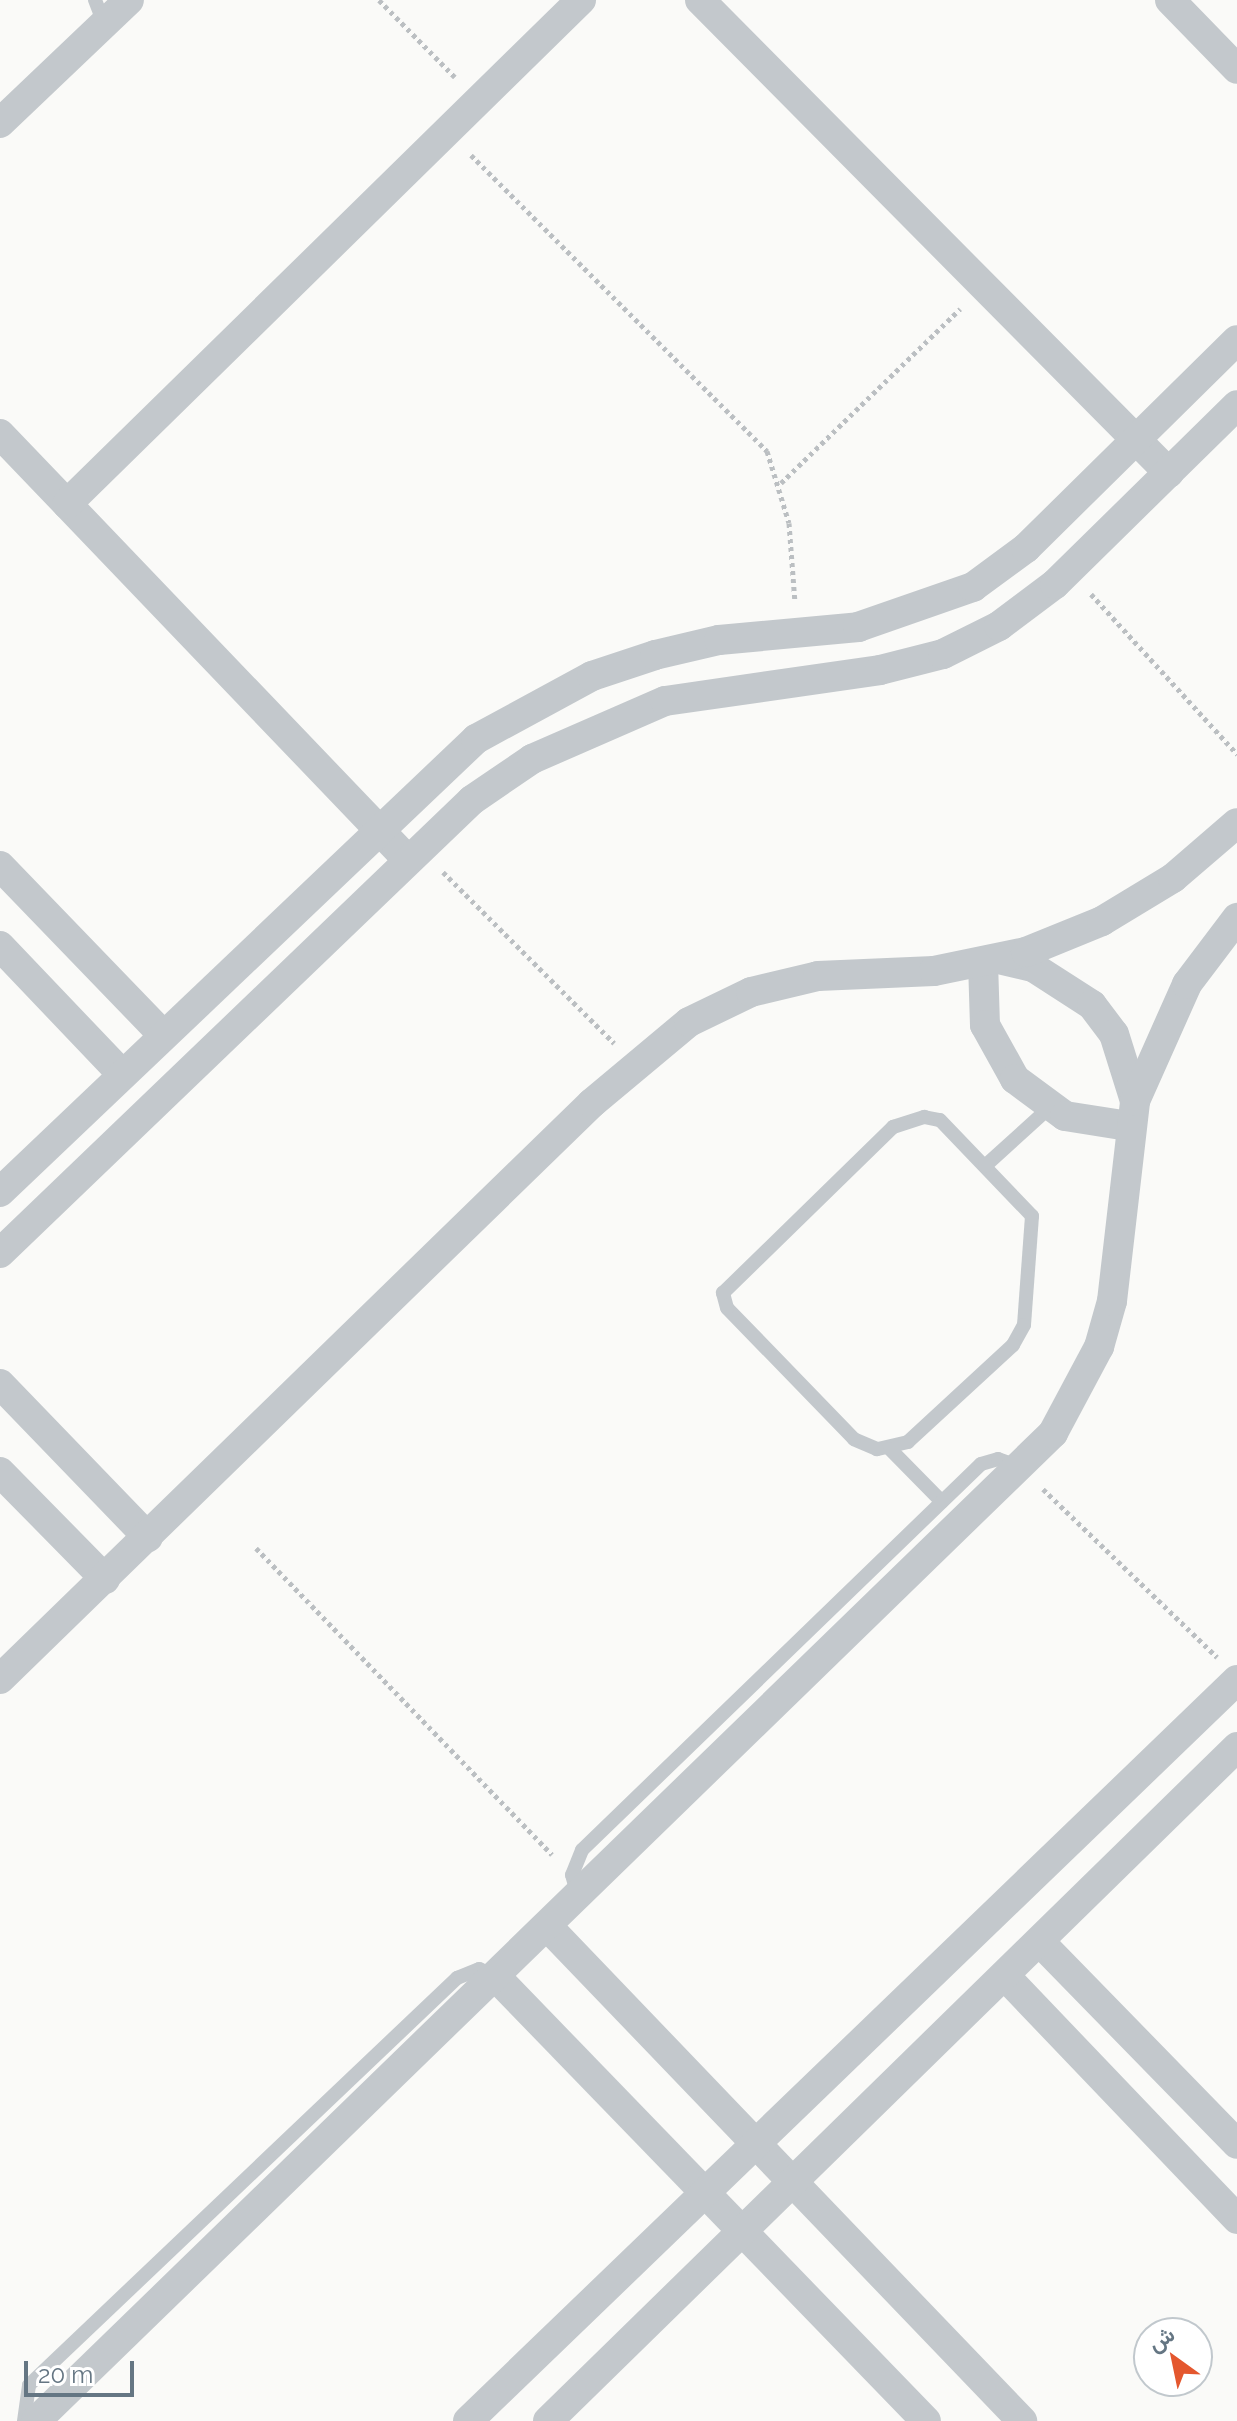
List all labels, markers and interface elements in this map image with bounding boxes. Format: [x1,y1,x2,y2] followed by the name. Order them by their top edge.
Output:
[1133,2317,1213,2397] north arrow
[1143,2320,1179,2357] text: ش
[28,2345,138,2395] scale bar
[38,2360,93,2389] text: 20 m

